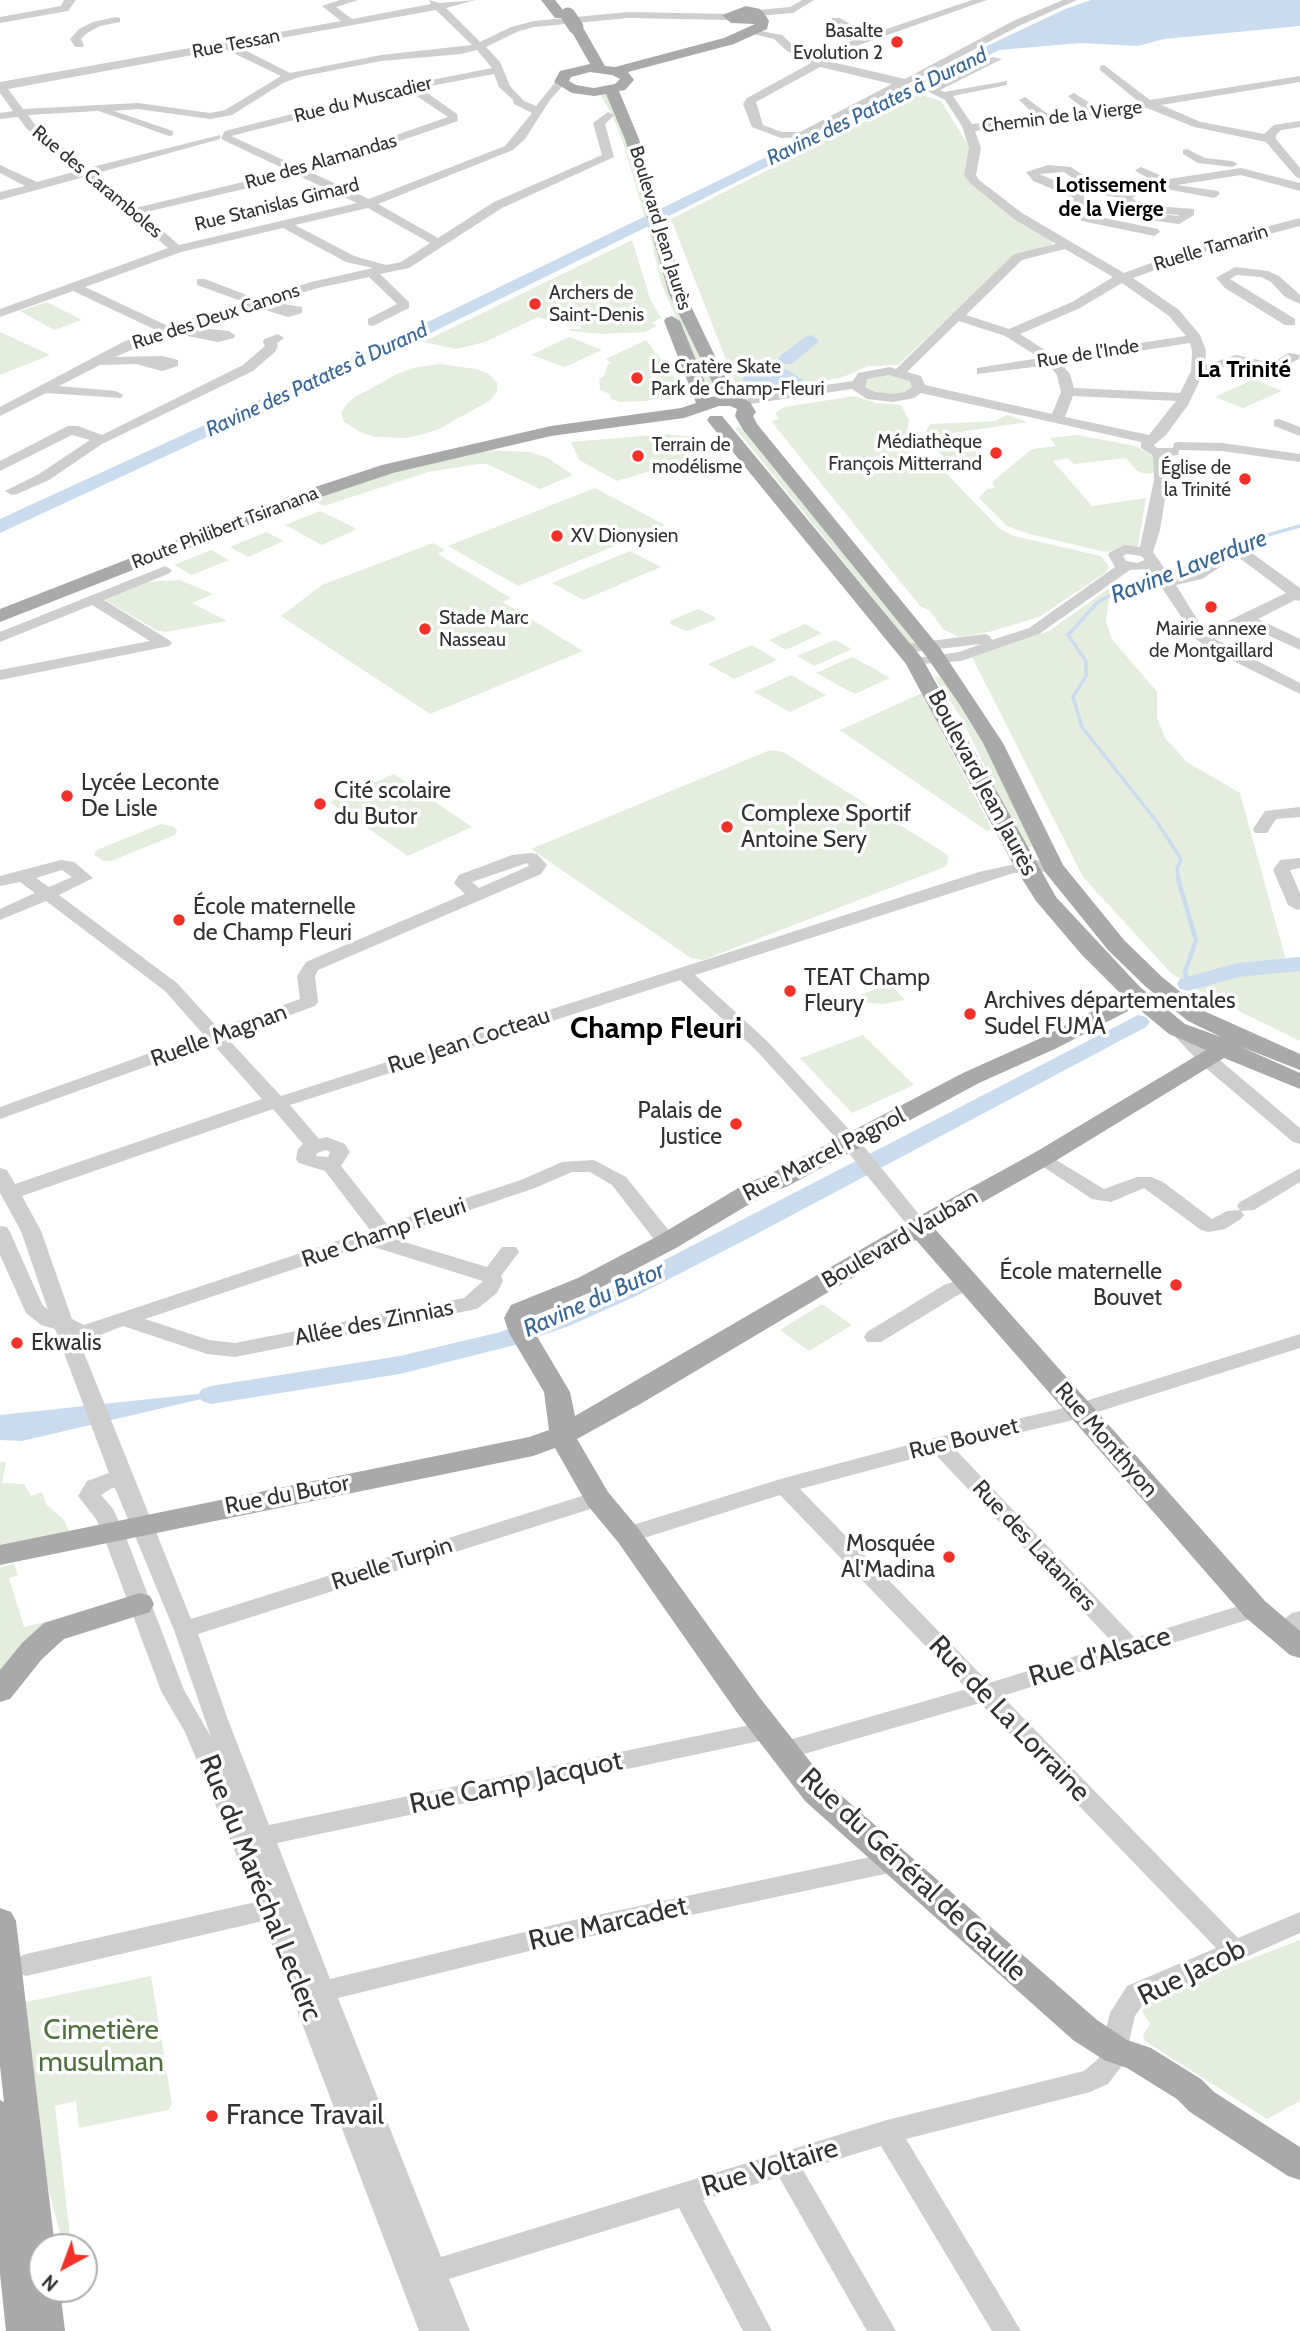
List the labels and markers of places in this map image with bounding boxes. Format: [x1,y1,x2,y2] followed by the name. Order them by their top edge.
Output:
[793,20,883,64] place label: Basalte Evolution 2
[889,34,905,50] marker: Basalte Evolution 2
[549,282,644,326] place label: Archers de Saint-Denis
[527,296,543,312] marker: Archers de Saint-Denis
[651,356,825,400] place label: Le Cratère Skate Park de Champ-Fleuri
[629,370,645,386] marker: Le Cratère Skate Park de Champ-Fleuri
[828,431,982,475] place label: Médiathèque François Mitterrand
[652,434,742,478] place label: Terrain de modélisme
[988,445,1004,461] marker: Médiathèque François Mitterrand
[630,448,646,464] marker: Terrain de modélisme
[1161,457,1231,501] place label: Église de la Trinité
[1237,471,1253,487] marker: Église de la Trinité
[571,525,678,547] place label: XV Dionysien
[549,528,565,544] marker: XV Dionysien
[1203,599,1219,615] marker: Mairie annexe de Montgaillard
[439,607,529,651] place label: Stade Marc Nasseau
[1149,618,1273,662] place label: Mairie annexe de Montgaillard
[417,621,433,637] marker: Stade Marc Nasseau
[81,769,219,823] place label: Lycée Leconte De Lisle
[334,777,451,831] place label: Cité scolaire du Butor
[59,788,75,804] marker: Lycée Leconte De Lisle
[312,796,328,812] marker: Cité scolaire du Butor
[741,800,911,854] place label: Complexe Sportif Antoine Sery
[719,819,735,835] marker: Complexe Sportif Antoine Sery
[193,893,355,947] place label: École maternelle de Champ Fleuri
[171,912,187,928] marker: École maternelle de Champ Fleuri
[804,964,930,1018] place label: TEAT Champ Fleury
[782,983,798,999] marker: TEAT Champ Fleury
[984,987,1236,1041] place label: Archives départementales Sudel FUMA
[962,1006,978,1022] marker: Archives départementales Sudel FUMA
[638,1097,722,1151] place label: Palais de Justice
[728,1116,744,1132] marker: Palais de Justice
[1000,1258,1162,1312] place label: École maternelle Bouvet
[1168,1277,1184,1293] marker: École maternelle Bouvet
[31,1329,101,1357] place label: Ekwalis
[9,1335,25,1351] marker: Ekwalis
[841,1530,935,1584] place label: Mosquée Al'Madina
[941,1549,957,1565] marker: Mosquée Al'Madina
[226,2099,384,2133] place label: France Travail
[204,2108,220,2124] marker: France Travail

